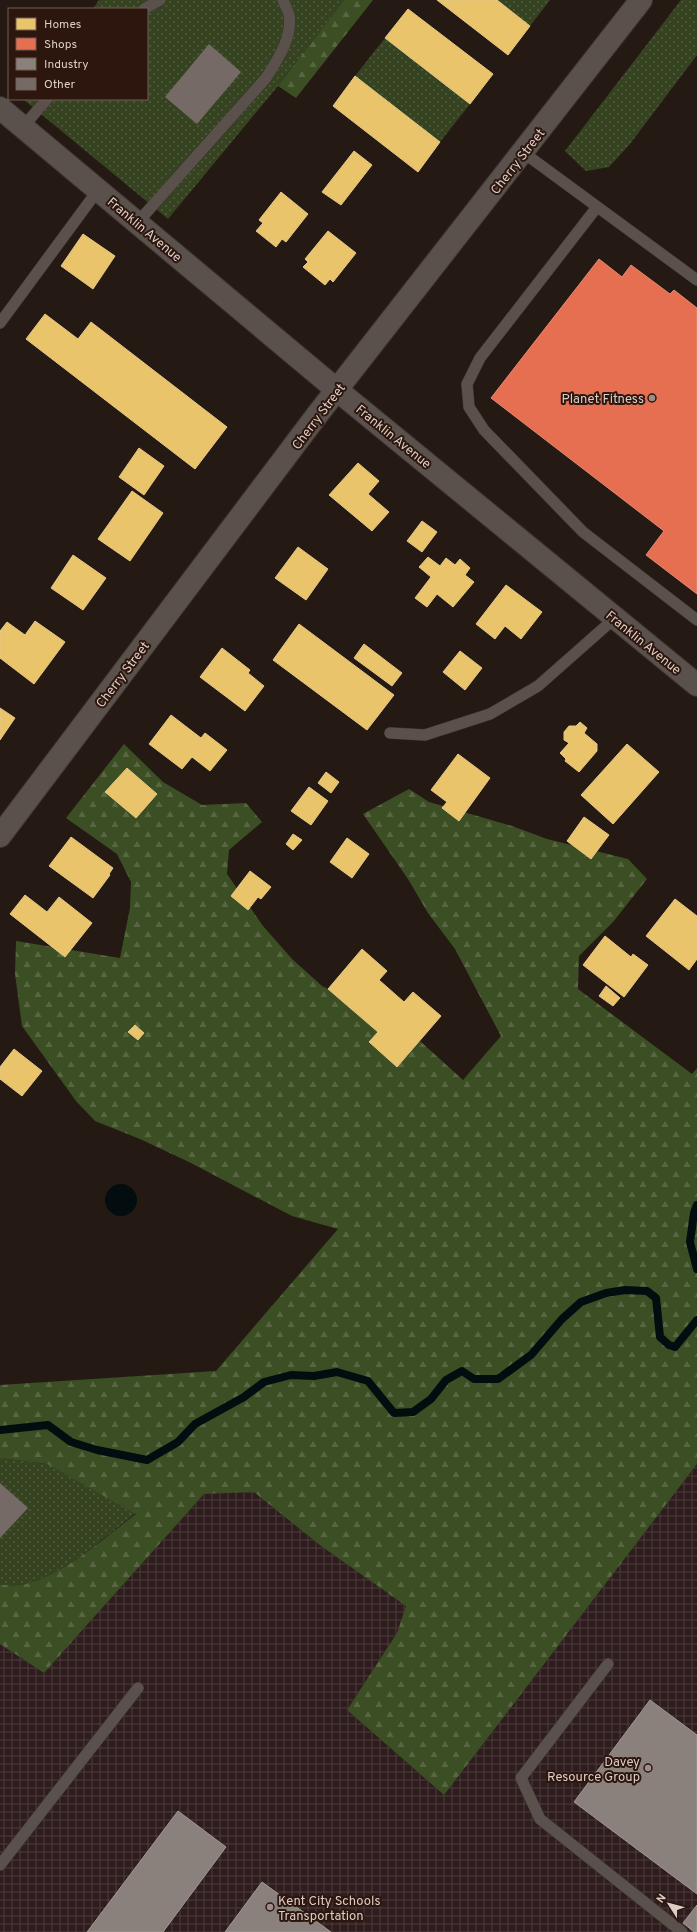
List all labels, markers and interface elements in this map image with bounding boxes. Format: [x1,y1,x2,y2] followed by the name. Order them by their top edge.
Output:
[8,8,148,100] legend
[44,17,81,33] text: Homes
[44,37,77,53] text: Shops
[44,57,89,73] text: Industry
[44,77,76,93] text: Other
[488,126,549,198] street label: Cherry Street
[103,195,184,266] street label: Franklin Avenue
[289,381,350,454] street label: Cherry Street
[561,392,644,408] place label: Planet Fitness
[647,393,657,403] marker: Planet Fitness
[352,402,434,473] street label: Franklin Avenue
[602,608,684,679] street label: Franklin Avenue
[93,639,154,712] street label: Cherry Street
[547,1755,640,1786] place label: Davey Resource Group
[643,1763,653,1773] marker: Davey Resource Group
[649,1884,689,1924] north arrow
[654,1891,670,1906] text: N
[278,1894,381,1925] place label: Kent City Schools Transportation
[265,1902,275,1912] marker: Kent City Schools Transportation

